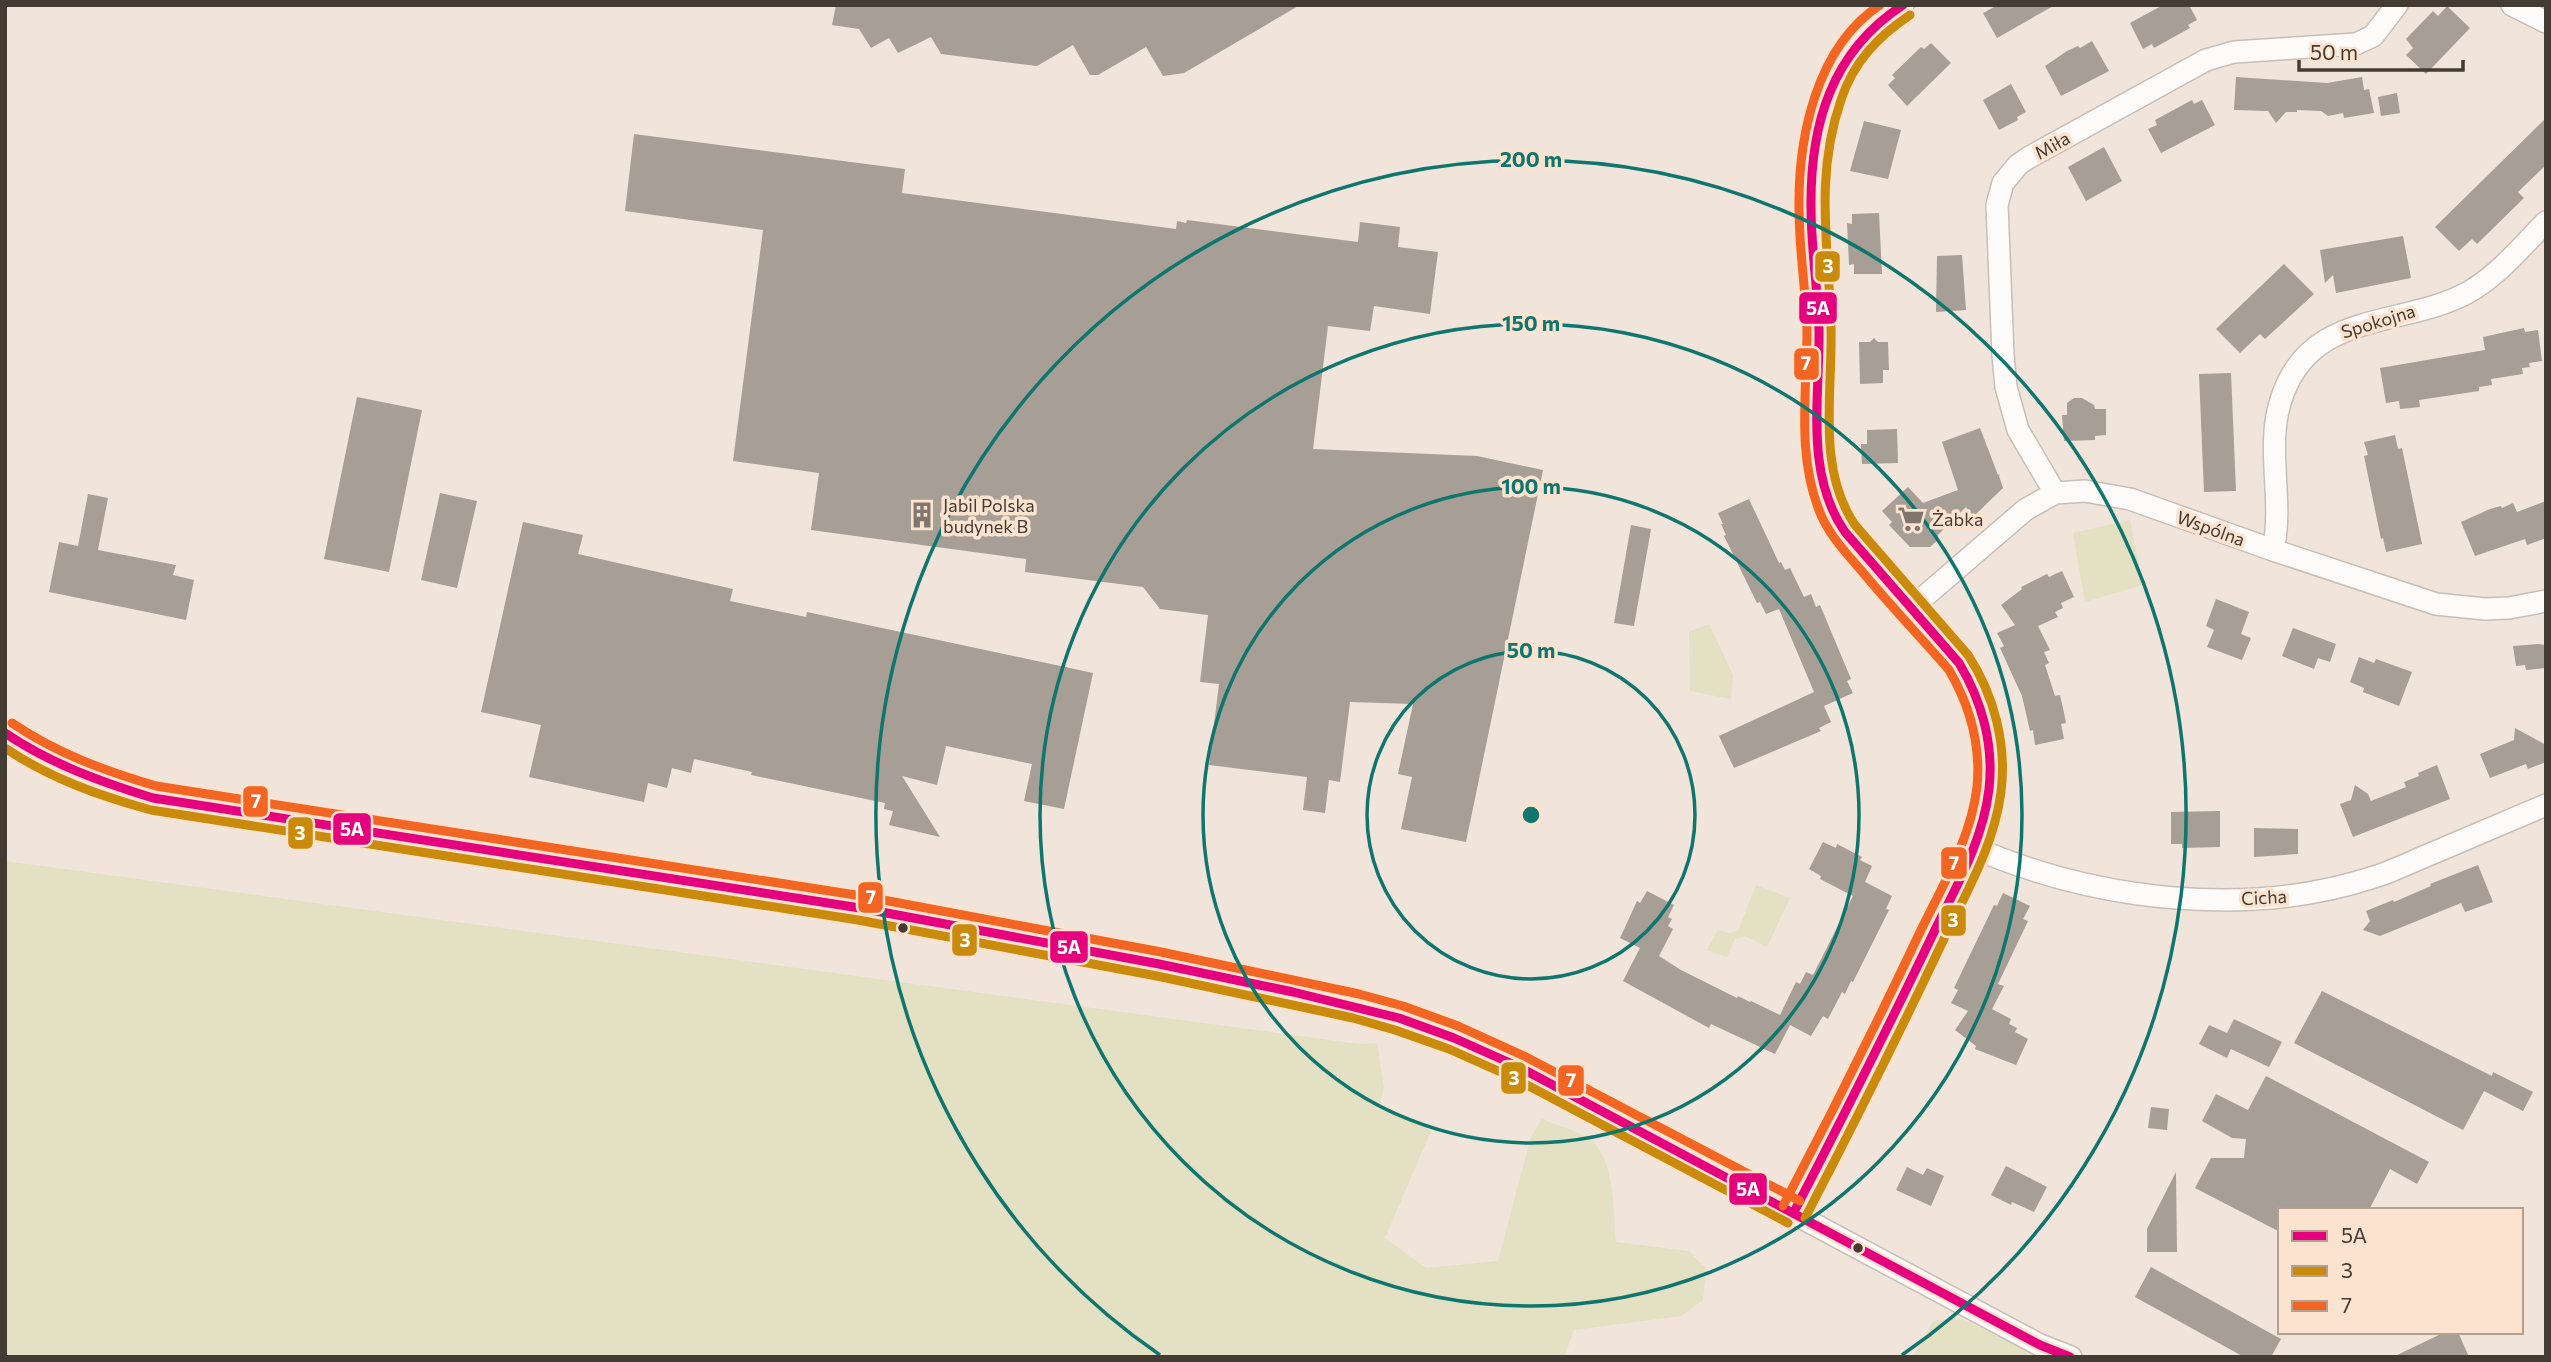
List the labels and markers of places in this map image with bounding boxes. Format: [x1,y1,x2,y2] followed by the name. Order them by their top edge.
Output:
[943,494,1035,537] place label: Jabil Polska budynek B
[907,500,937,530] building icon: Jabil Polska budynek B
[1896,504,1926,534] supermarket icon: Żabka
[1932,508,1983,530] place label: Żabka
[1519,803,1543,827] centre of rings
[896,921,910,935] unlabelled marker
[1851,1241,1865,1255] unlabelled marker

